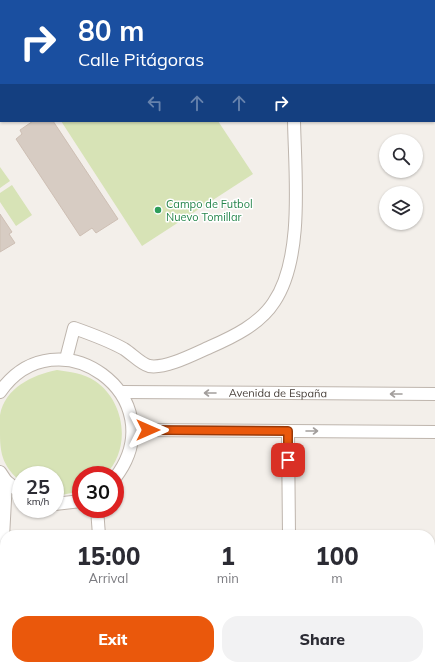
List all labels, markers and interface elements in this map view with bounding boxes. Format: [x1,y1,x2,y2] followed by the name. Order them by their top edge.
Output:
[78,13,144,48] text: 80 m
[12,16,64,68] icon: right
[78,48,204,71] text: Calle Pitágoras
[144,92,166,114] icon: left
[186,92,208,114] icon: ahead
[228,92,250,114] icon: ahead
[270,92,292,114] icon: right
[379,134,423,230] map controls
[379,134,423,178] button: search
[379,186,423,230] button: layers
[166,197,253,224] place label: Campo de Futbol Nuevo Tomillar
[153,205,163,215] marker: Campo de Futbol Nuevo Tomillar
[229,386,327,400] street label: Avenida de España
[204,389,217,396] one-way arrow
[390,390,403,397] one-way arrow
[127,409,169,451] position arrow
[305,427,318,435] one-way arrow
[271,443,305,477] pin
[277,449,299,471] icon: arrive
[72,466,124,518] speed limit sign: 30
[26,474,50,499] text: 25
[27,495,49,508] text: km/h
[76,541,140,571] text: 15:00
[221,541,235,571] text: 1
[315,541,359,571] text: 100
[88,570,128,586] text: Arrival
[217,570,239,586] text: min
[331,570,343,586] text: m
[12,616,214,662] button: Exit
[222,616,423,662] button: Share

